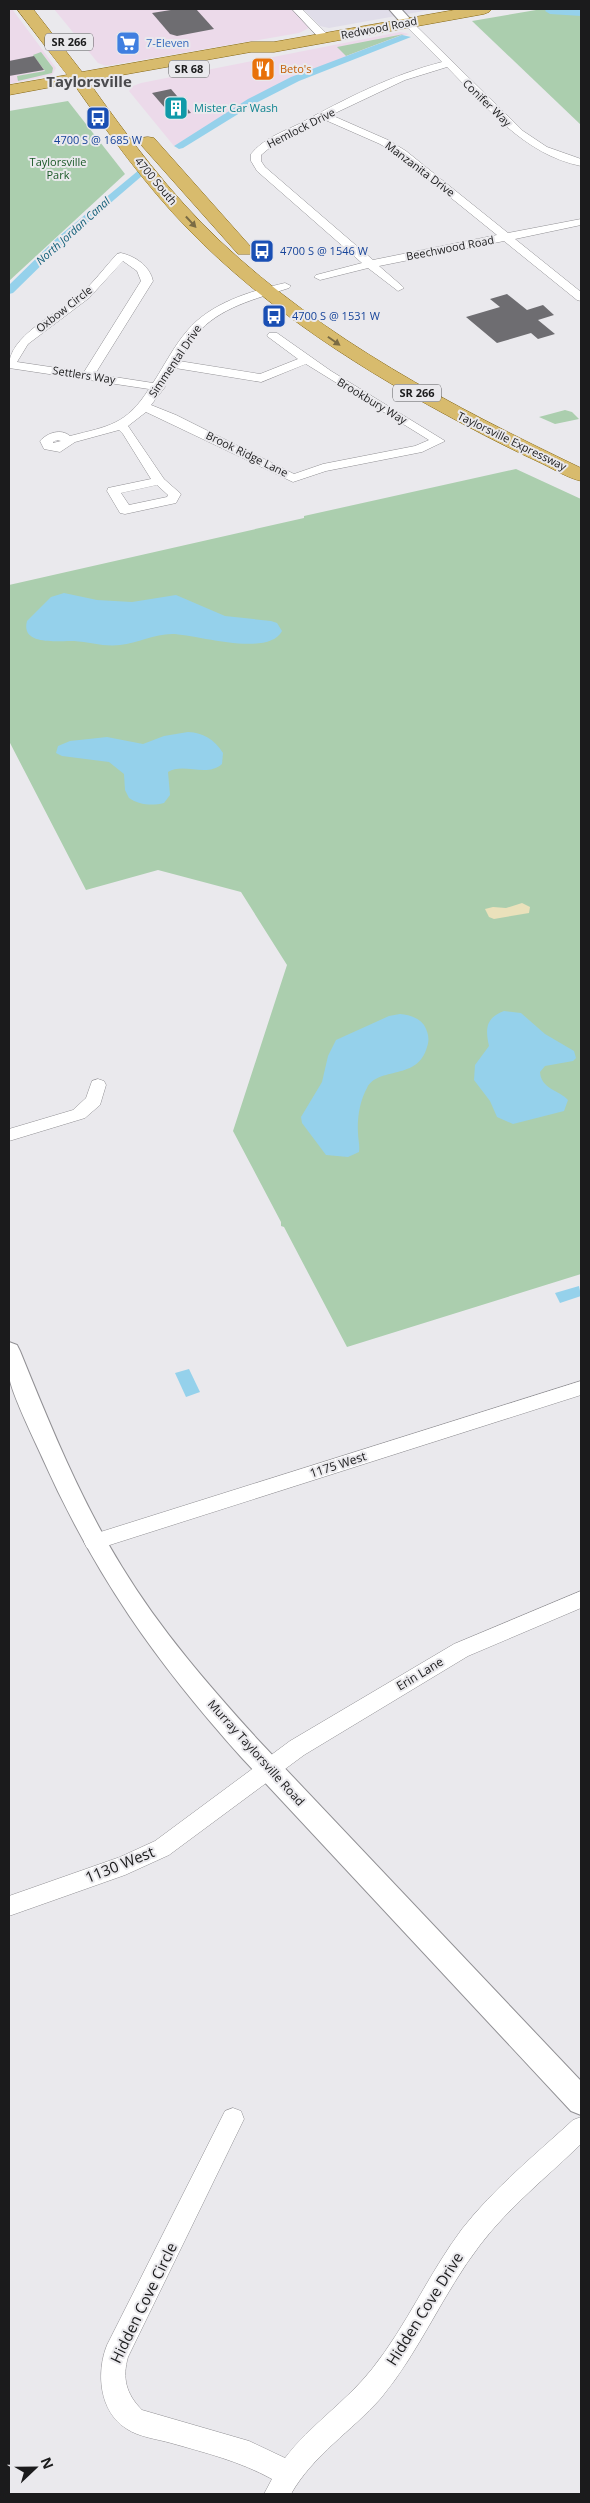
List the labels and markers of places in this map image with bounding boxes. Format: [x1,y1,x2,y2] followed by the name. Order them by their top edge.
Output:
[115,30,141,56] supermarket icon: 7-Eleven
[146,35,189,50] place label: 7-Eleven
[250,56,276,82] restaurant icon: Beto's
[280,61,311,76] place label: Beto's
[163,95,189,121] building icon: Mister Car Wash
[194,100,278,115] place label: Mister Car Wash
[85,105,111,131] bus stop icon: 4700 S @ 1685 W
[54,132,142,147] place label: 4700 S @ 1685 W
[249,238,275,264] bus stop icon: 4700 S @ 1546 W
[280,243,368,258] place label: 4700 S @ 1546 W
[261,303,287,329] bus stop icon: 4700 S @ 1531 W
[292,308,380,323] place label: 4700 S @ 1531 W

